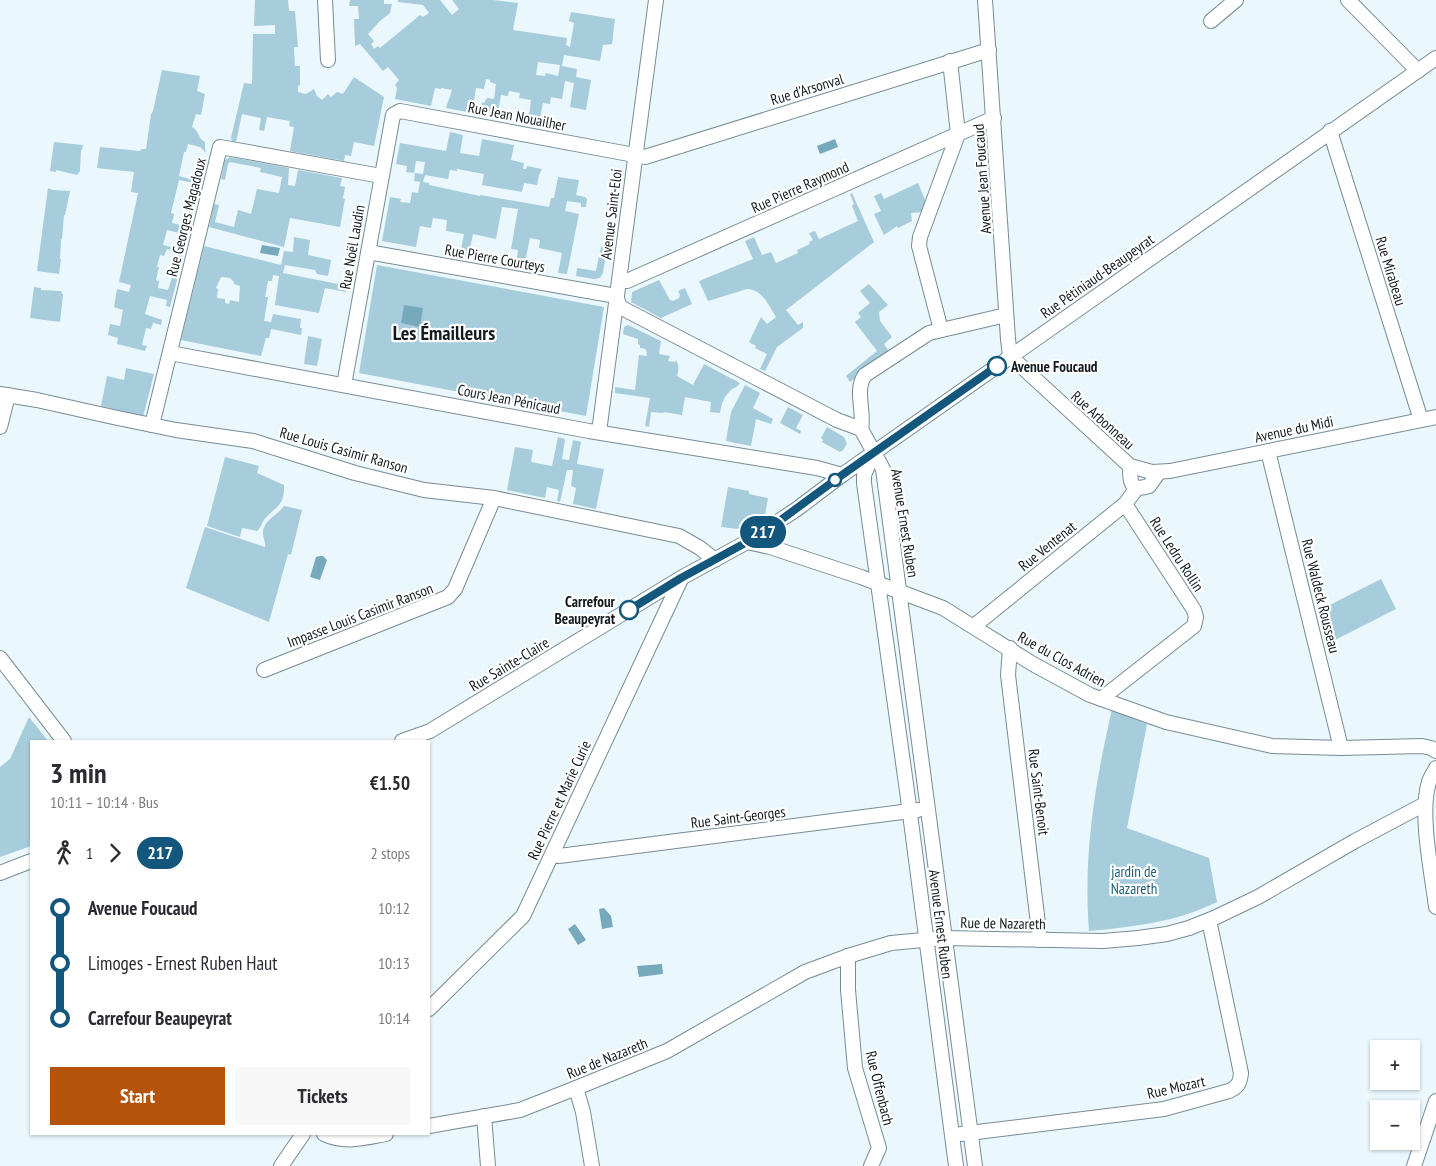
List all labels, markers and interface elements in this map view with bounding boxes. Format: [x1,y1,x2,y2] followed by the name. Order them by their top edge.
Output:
[768,69,846,109] street label: Rue d'Arsonval
[466,97,568,135] street label: Rue Jean Nouailher
[969,123,995,235] street label: Avenue Jean Foucaud
[162,156,210,278] street label: Rue Georges Magadoux
[748,157,852,217] street label: Rue Pierre Raymond
[596,168,626,260] street label: Avenue Saint-Eloi
[335,203,369,291] street label: Rue Noël Laudin
[1037,230,1157,322] street label: Rue Pétiniaud-Beaupeyrat
[1372,234,1410,308] street label: Rue Mirabeau
[443,240,547,276] street label: Rue Pierre Courteys
[393,320,495,346] district label: Les Émailleurs
[987,356,1007,376] marker: Avenue Foucaud
[1010,357,1098,376] place label: Avenue Foucaud
[456,380,562,418] street label: Cours Jean Pénicaud
[1067,387,1139,453] street label: Rue Arbonneau
[1253,411,1335,447] street label: Avenue du Midi
[278,423,410,477] street label: Rue Louis Casimir Ranson
[887,467,923,579] street label: Avenue Ernest Ruben
[828,473,842,487] unlabelled marker
[1146,513,1208,595] street label: Rue Ledru Rollin
[734,516,792,548] line badge: 217
[1014,517,1080,575] street label: Rue Ventenat
[750,520,776,543] text: 217
[1298,537,1344,655] street label: Rue Waldeck Rousseau
[284,578,436,652] street label: Impasse Louis Casimir Ranson
[554,592,616,628] place label: Carrefour Beaupeyrat
[619,600,639,620] marker: Carrefour Beaupeyrat
[1015,627,1109,691] street label: Rue du Clos Adrien
[466,633,552,695] street label: Rue Sainte-Claire
[523,737,595,863] street label: Rue Pierre et Marie Curie
[1024,748,1054,836] street label: Rue Saint-Benoit
[50,754,107,791] text: 3 min
[370,771,410,795] text: €1.50
[50,792,158,812] text: 10:11 – 10:14 · Bus
[690,802,786,832] street label: Rue Saint-Georges
[50,839,78,867] icon: walk
[101,839,129,867] icon: forward
[147,841,173,864] text: 217
[86,843,93,863] text: 1
[370,843,410,863] text: 2 stops
[1111,862,1157,898] park label: jardin de Nazareth
[925,868,957,980] street label: Avenue Ernest Ruben
[88,896,198,920] text: Avenue Foucaud
[378,898,410,918] text: 10:12
[960,913,1046,933] street label: Rue de Nazareth
[88,951,278,975] text: Limoges - Ernest Ruben Haut
[378,953,410,973] text: 10:13
[88,1006,232,1030] text: Carrefour Beaupeyrat
[378,1008,410,1028] text: 10:14
[564,1033,650,1083] street label: Rue de Nazareth
[1370,1040,1420,1150] map controls
[1370,1040,1420,1090] button: +
[862,1049,898,1127] street label: Rue Offenbach
[50,1067,225,1125] button: Start
[235,1067,410,1125] button: Tickets
[1145,1071,1207,1103] street label: Rue Mozart
[1370,1100,1420,1150] button: −

